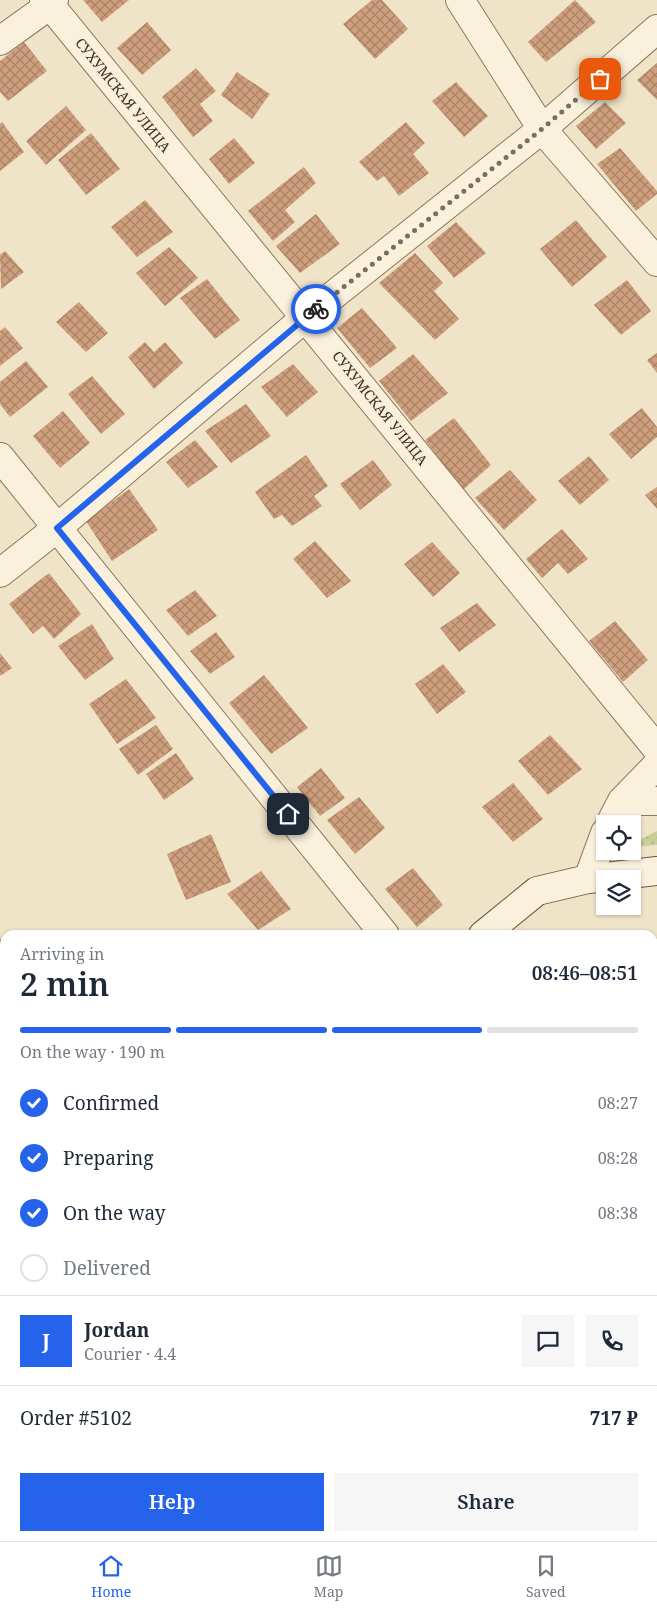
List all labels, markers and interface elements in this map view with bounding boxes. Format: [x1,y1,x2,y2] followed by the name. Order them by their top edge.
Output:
[71,33,176,156] street label: СУХУМСКАЯ УЛИЦА
[579,58,621,100] pin
[586,65,614,93] icon: bag
[291,284,341,334] courier
[302,295,330,323] icon: bike
[328,346,433,469] street label: СУХУМСКАЯ УЛИЦА
[267,793,309,835] pin
[274,800,302,828] icon: home
[596,815,641,915] map controls
[596,815,641,860] button: locate
[596,870,641,915] button: layers
[20,943,104,965] text: Arriving in
[532,960,638,986] text: 08:46–08:51
[20,962,109,1005] text: 2 min
[20,1041,165,1063] text: On the way · 190 m
[20,1089,48,1117] icon: check
[63,1090,159,1116] text: Confirmed
[598,1092,638,1114] text: 08:27
[20,1144,48,1172] icon: check
[63,1145,153,1171] text: Preparing
[598,1147,638,1169] text: 08:28
[20,1199,48,1227] icon: check
[63,1200,166,1226] text: On the way
[598,1202,638,1224] text: 08:38
[63,1255,151,1281] text: Delivered
[522,1315,574,1367] button: chat
[586,1315,638,1367] button: phone
[84,1317,150,1343] text: Jordan
[42,1328,50,1354] text: J
[84,1343,176,1365] text: Courier · 4.4
[20,1405,132,1431] text: Order #5102
[590,1405,638,1431] text: 717 ₽
[20,1473,324,1531] button: Help
[334,1473,638,1531] button: Share
[91,1552,131,1601] tab: Home
[314,1552,343,1601] tab: Map
[526,1552,566,1601] tab: Saved

